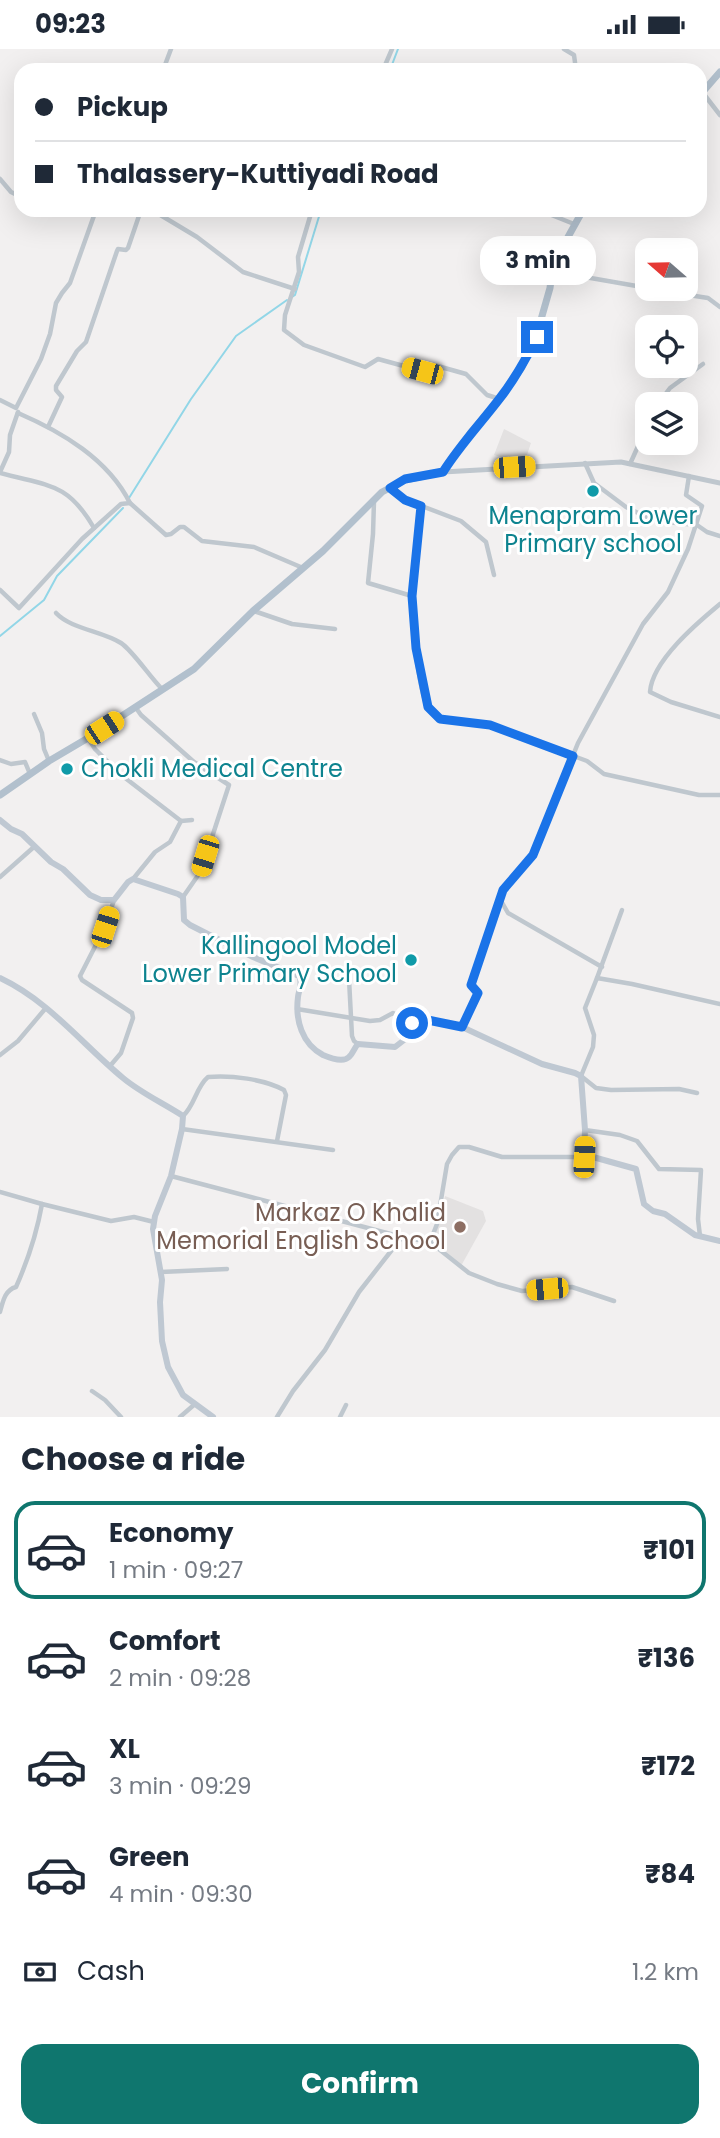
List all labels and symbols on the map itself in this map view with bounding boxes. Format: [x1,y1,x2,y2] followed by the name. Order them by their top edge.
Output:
[479,236,595,285] callout: 3 min
[635,238,698,301] north arrow
[521,321,553,353] route end
[399,355,446,387] car
[493,455,536,479] car
[585,483,601,499] marker: Menapram Lower Primary school
[489,499,697,560] place label: Menapram Lower Primary school
[81,708,128,748] car
[81,752,343,785] place label: Chokli Medical Centre
[59,761,75,777] marker: Chokli Medical Centre
[189,833,222,879] car
[89,904,122,950] car
[142,929,397,990] place label: Kallingool Model Lower Primary School
[403,952,419,968] marker: Kallingool Model Lower Primary School
[396,1007,428,1039] route start
[573,1135,596,1179] car
[156,1196,446,1257] place label: Markaz O Khalid Memorial English School
[452,1219,468,1235] marker: Markaz O Khalid Memorial English School
[526,1277,569,1301] car

